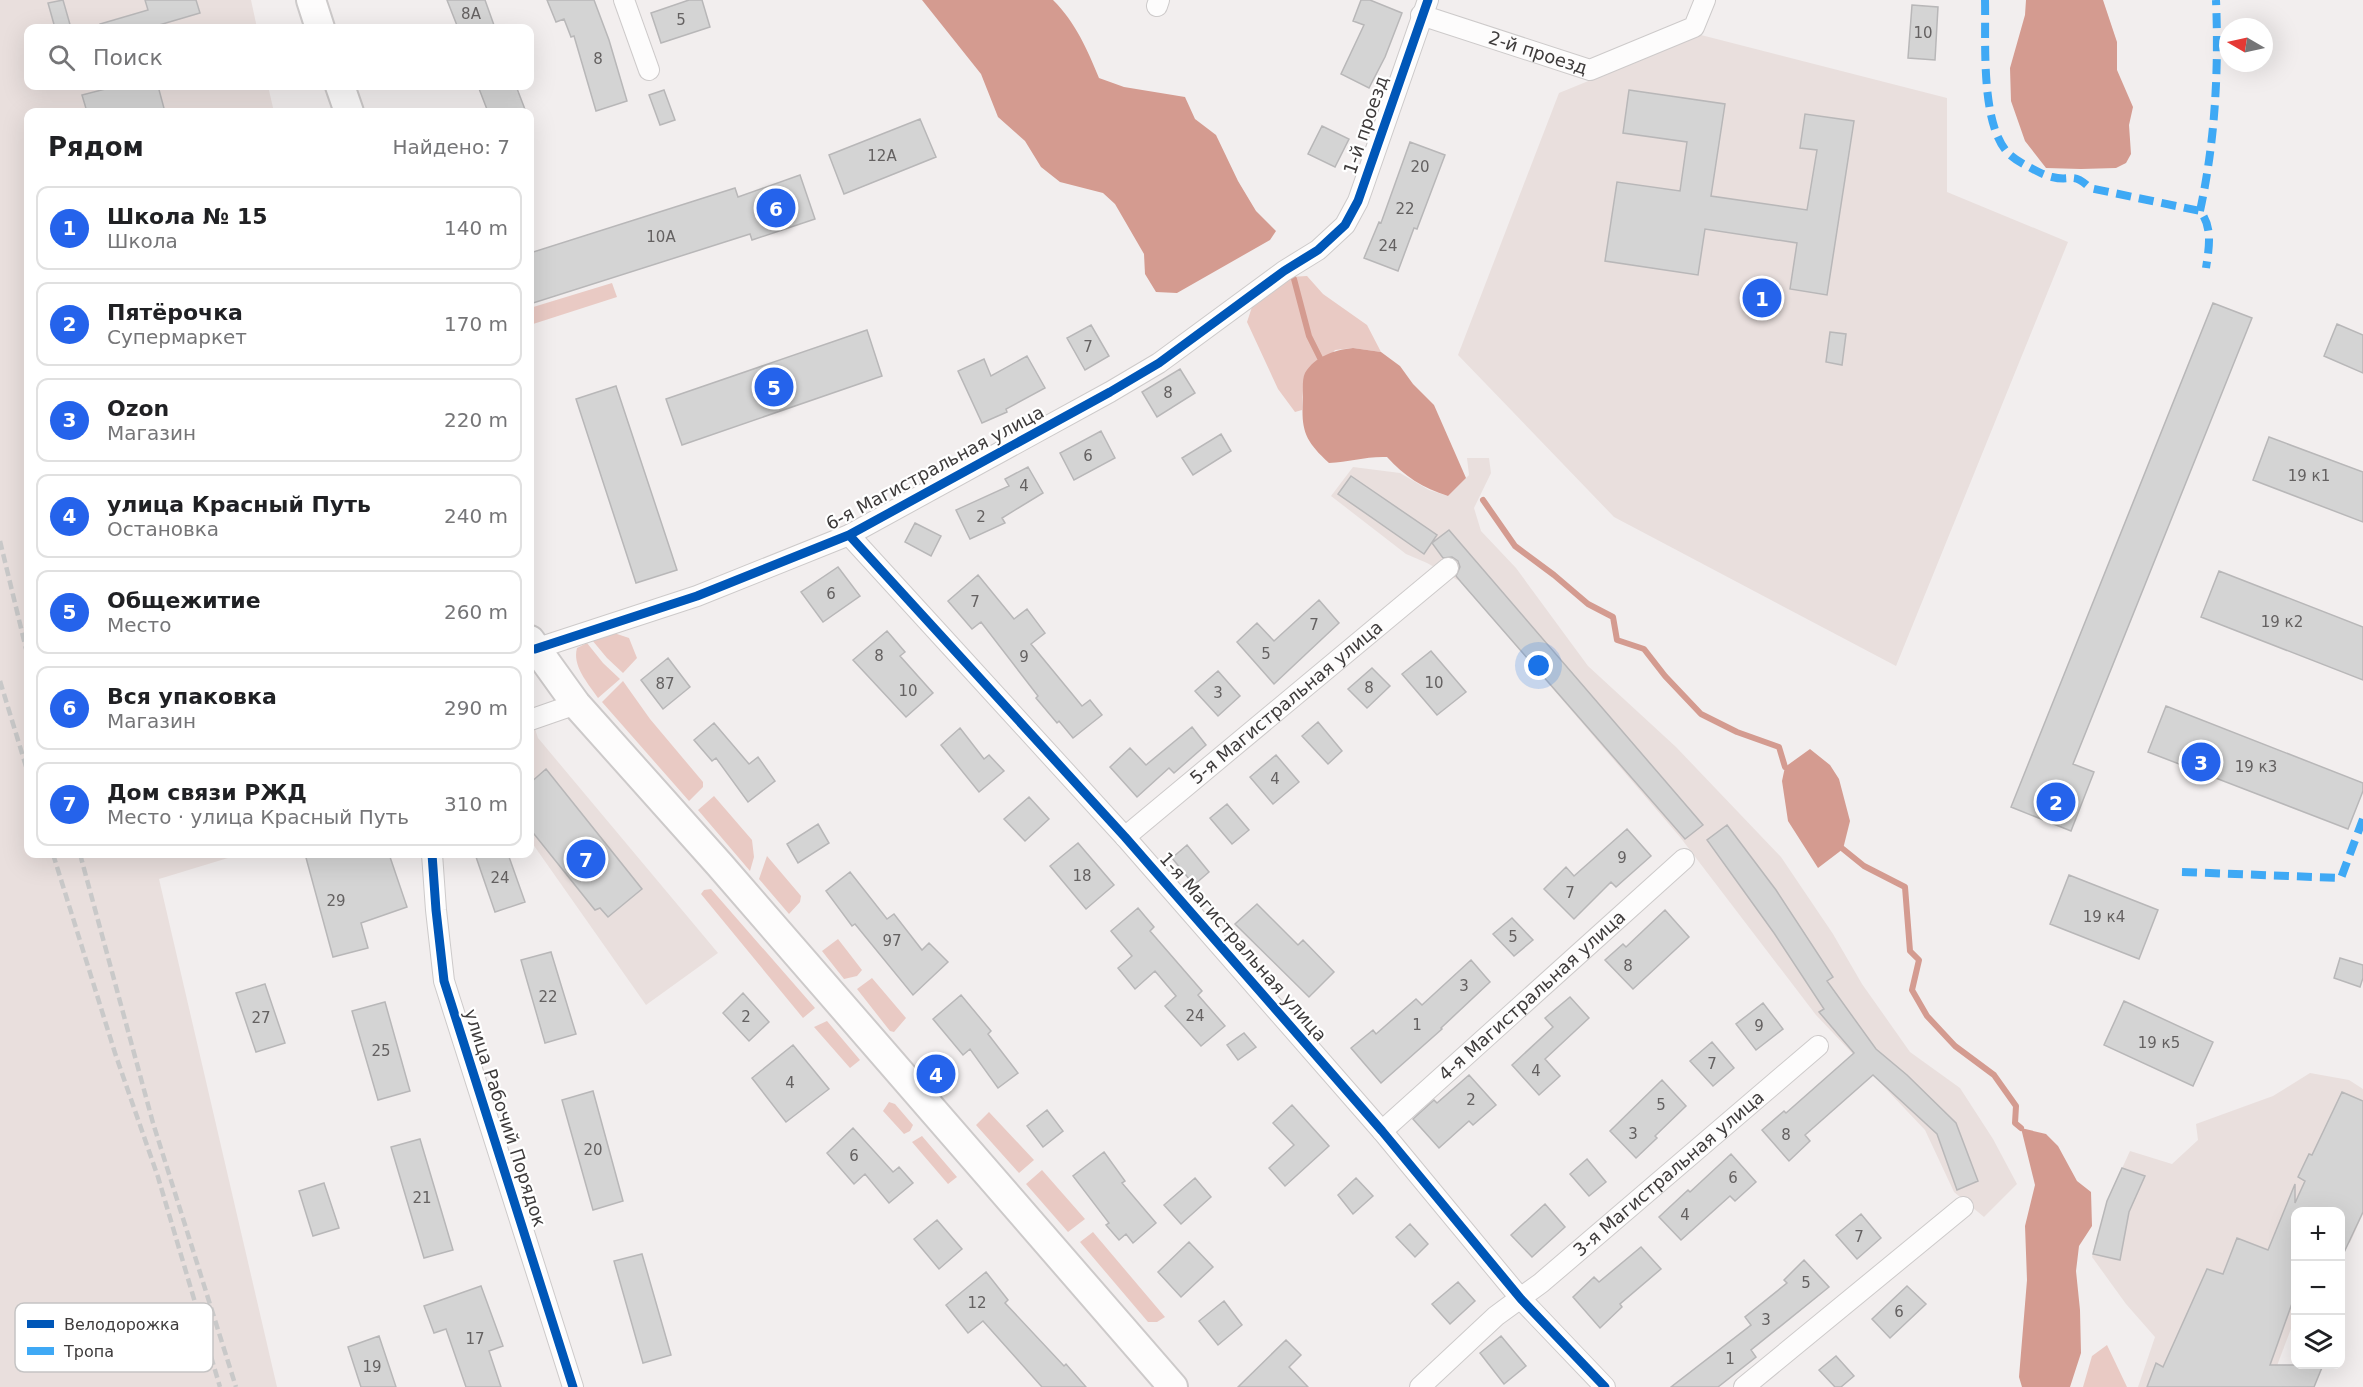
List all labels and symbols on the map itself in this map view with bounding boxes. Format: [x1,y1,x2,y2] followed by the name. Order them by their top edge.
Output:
[461,5,482,23] house number: 8А
[676,11,686,29] house number: 5
[2219,18,2273,72] north arrow
[1913,24,1933,42] house number: 10
[1486,27,1590,78] street label: 2-й проезд
[593,50,603,68] house number: 8
[1339,73,1392,177] street label: 1-й проезд
[867,147,897,165] house number: 12А
[1410,158,1430,176] house number: 20
[756,186,796,230] pin: 6
[1395,200,1415,218] house number: 22
[646,228,676,246] house number: 10А
[1378,237,1398,255] house number: 24
[1742,276,1782,320] pin: 1
[1083,338,1093,356] house number: 7
[754,364,794,410] pin: 5
[1163,384,1173,402] house number: 8
[822,401,1047,534] street label: 6-я Магистральная улица
[1083,447,1093,465] house number: 6
[2288,467,2330,485] house number: 19 к1
[1019,477,1029,495] house number: 4
[976,508,986,526] house number: 2
[826,585,836,603] house number: 6
[970,593,980,611] house number: 7
[2261,613,2303,631] house number: 19 к2
[1186,616,1386,788] street label: 5-я Магистральная улица
[1309,616,1319,634] house number: 7
[1261,645,1271,663] house number: 5
[874,647,884,665] house number: 8
[1019,648,1029,666] house number: 9
[1524,651,1553,680] your location
[1424,674,1444,692] house number: 10
[655,675,675,693] house number: 87
[1364,679,1374,697] house number: 8
[898,682,918,700] house number: 10
[1213,684,1223,702] house number: 3
[2182,740,2220,784] pin: 3
[2235,758,2277,776] house number: 19 к3
[1270,770,1280,788] house number: 4
[2036,780,2076,824] pin: 2
[566,836,606,882] pin: 7
[1156,848,1331,1046] street label: 1-я Магистральная улица
[1617,849,1627,867] house number: 9
[1072,867,1092,885] house number: 18
[490,869,510,887] house number: 24
[1565,884,1575,902] house number: 7
[326,892,346,910] house number: 29
[1435,905,1631,1085] street label: 4-я Магистральная улица
[2083,908,2125,926] house number: 19 к4
[1508,928,1518,946] house number: 5
[882,932,902,950] house number: 97
[1623,957,1633,975] house number: 8
[1459,977,1469,995] house number: 3
[538,988,558,1006] house number: 22
[460,1006,551,1230] street label: улица Рабочий Порядок
[1185,1007,1205,1025] house number: 24
[741,1008,751,1026] house number: 2
[251,1009,271,1027] house number: 27
[1412,1016,1422,1034] house number: 1
[1754,1017,1764,1035] house number: 9
[2138,1034,2180,1052] house number: 19 к5
[371,1042,391,1060] house number: 25
[916,1052,956,1096] pin: 4
[1707,1055,1717,1073] house number: 7
[1531,1062,1541,1080] house number: 4
[785,1074,795,1092] house number: 4
[1569,1086,1768,1261] street label: 3-я Магистральная улица
[1466,1091,1476,1109] house number: 2
[1656,1096,1666,1114] house number: 5
[1628,1125,1638,1143] house number: 3
[1781,1126,1791,1144] house number: 8
[583,1141,603,1159] house number: 20
[849,1147,859,1165] house number: 6
[1728,1169,1738,1187] house number: 6
[412,1189,432,1207] house number: 21
[1680,1206,1690,1224] house number: 4
[1854,1228,1864,1246] house number: 7
[1801,1274,1811,1292] house number: 5
[967,1294,987,1312] house number: 12
[15,1303,213,1372] legend
[1894,1303,1904,1321] house number: 6
[1761,1311,1771,1329] house number: 3
[64,1315,180,1334] text: Велодорожка
[465,1330,485,1348] house number: 17
[63,1342,114,1361] text: Тропа
[1725,1350,1735,1368] house number: 1
[362,1358,382,1376] house number: 19

